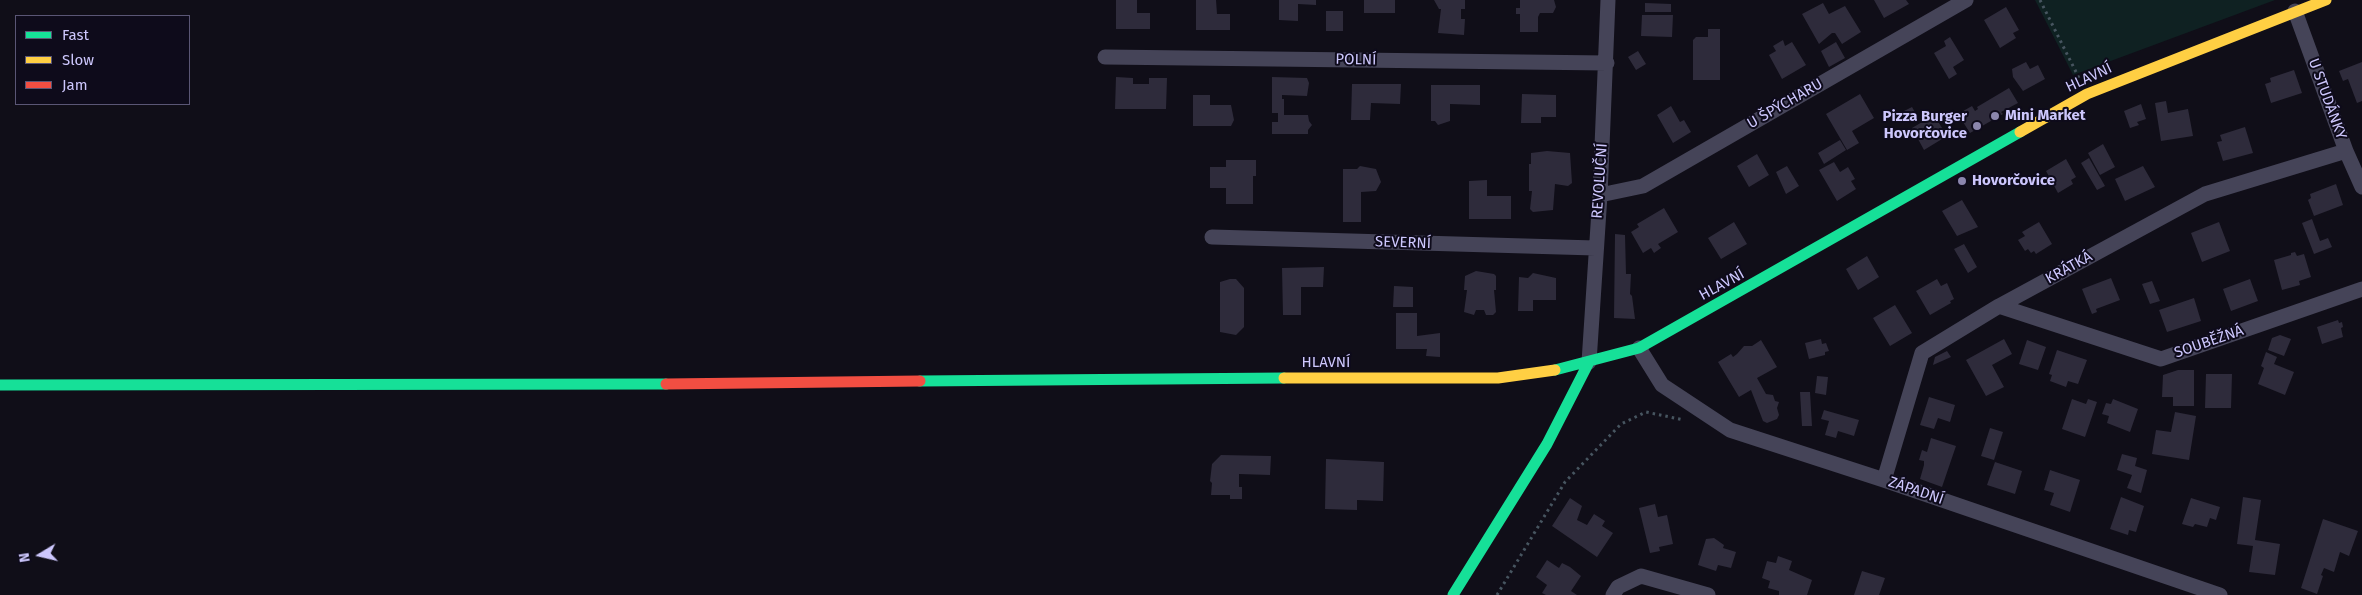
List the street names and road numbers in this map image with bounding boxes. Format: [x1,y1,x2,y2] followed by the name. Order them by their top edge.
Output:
[1335,51,1377,69] street label: POLNÍ
[2304,56,2350,142] street label: U STUDÁNKY
[2063,59,2115,97] street label: HLAVNÍ
[1744,75,1826,133] street label: U ŠPÝCHARU
[1588,143,1612,219] street label: REVOLUČNÍ
[1375,233,1431,253] street label: SEVERNÍ
[2042,248,2096,288] street label: KRÁTKÁ
[1696,265,1748,305] street label: HLAVNÍ
[2172,322,2246,362] street label: SOUBĚŽNÁ
[1301,354,1351,372] street label: HLAVNÍ
[1886,473,1946,509] street label: ZÁPADNÍ

